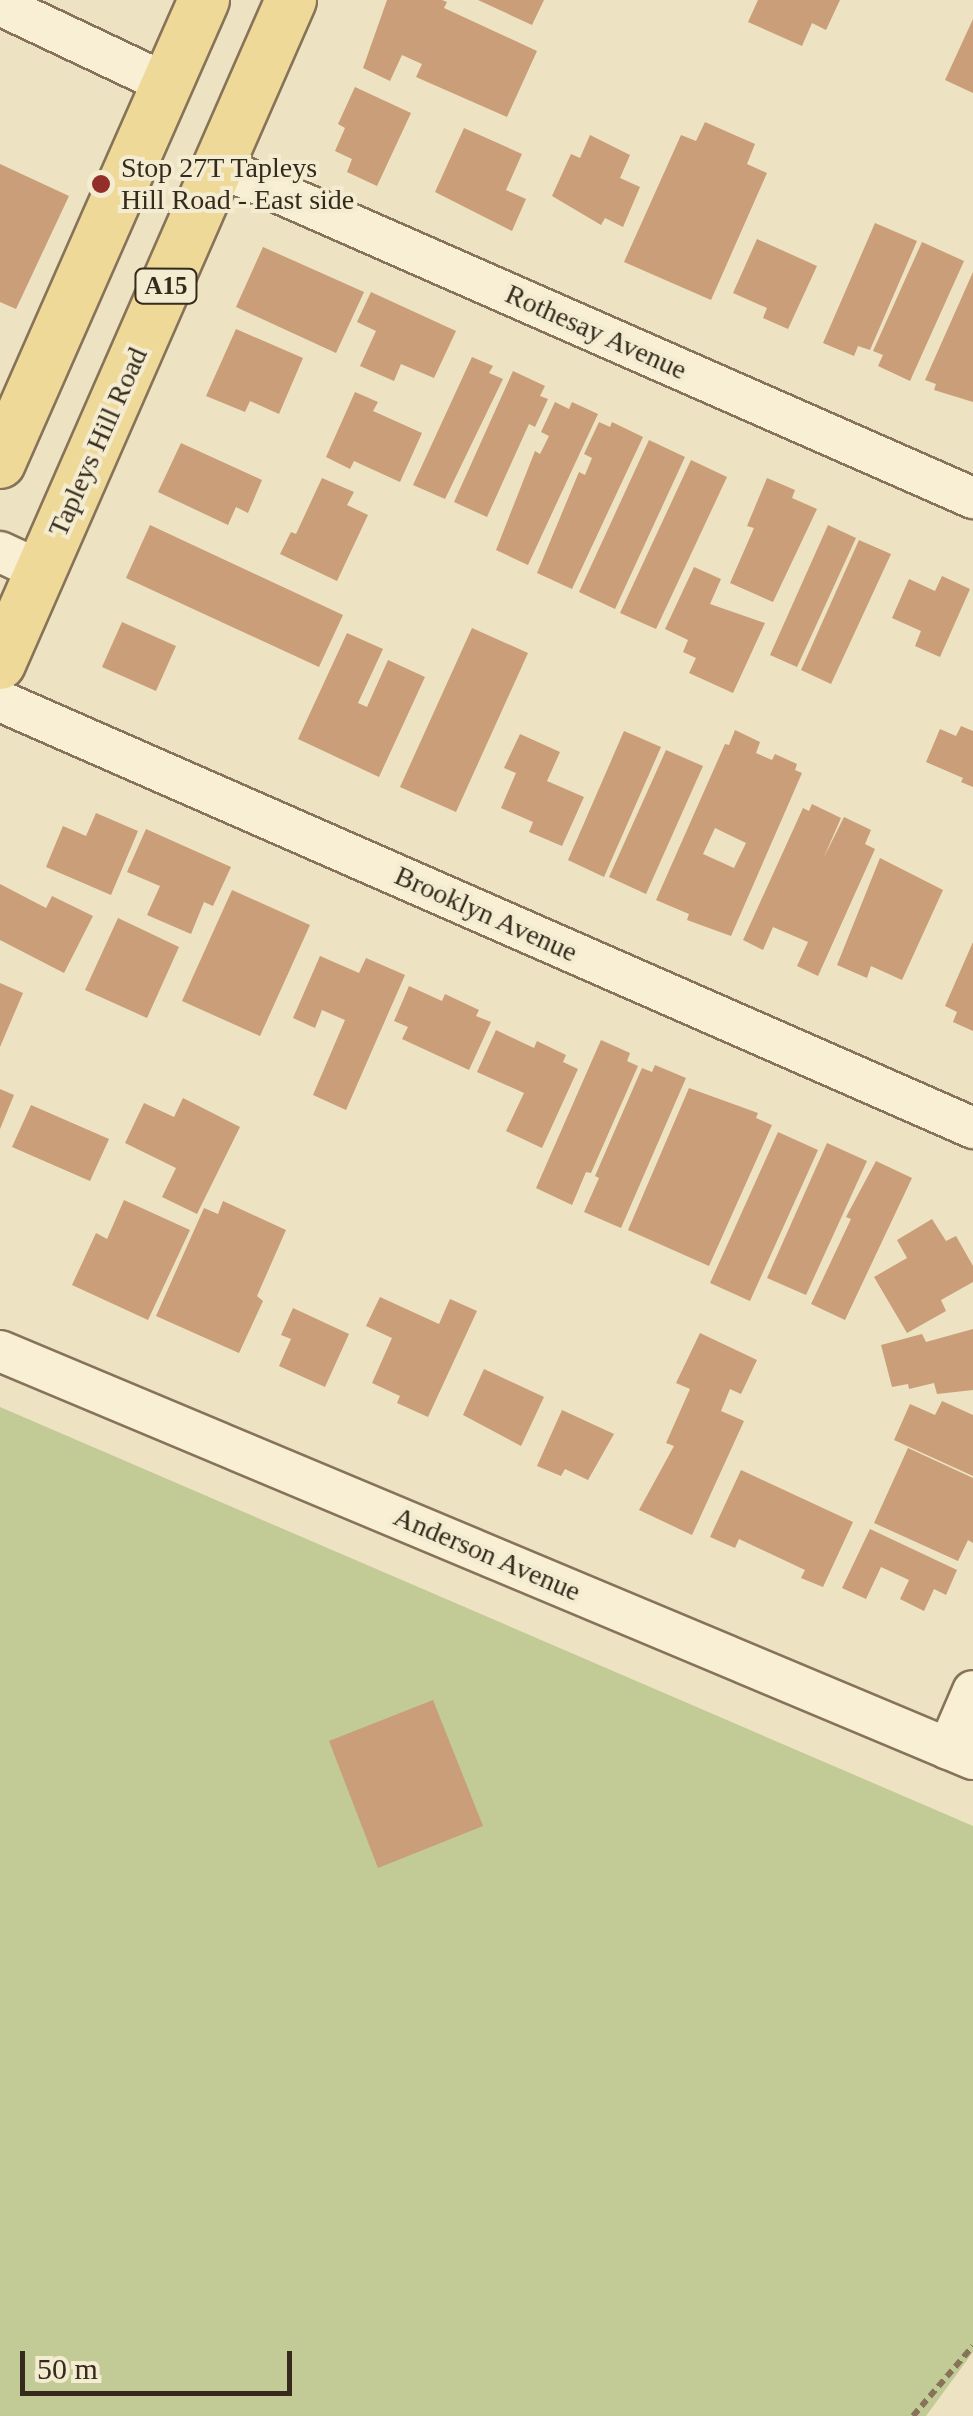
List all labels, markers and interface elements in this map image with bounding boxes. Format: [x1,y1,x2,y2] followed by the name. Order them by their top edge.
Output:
[121,151,354,217] place label: Stop 27T Tapleys Hill Road - East side
[90,173,112,195] marker: Stop 27T Tapleys Hill Road - East side
[134,266,198,306] road number: A15
[500,277,692,387] street label: Rothesay Avenue
[41,342,155,542] street label: Tapleys Hill Road
[389,858,583,970] street label: Brooklyn Avenue
[388,1499,586,1609] street label: Anderson Avenue
[25,2331,298,2393] scale bar
[37,2352,98,2385] text: 50 m

